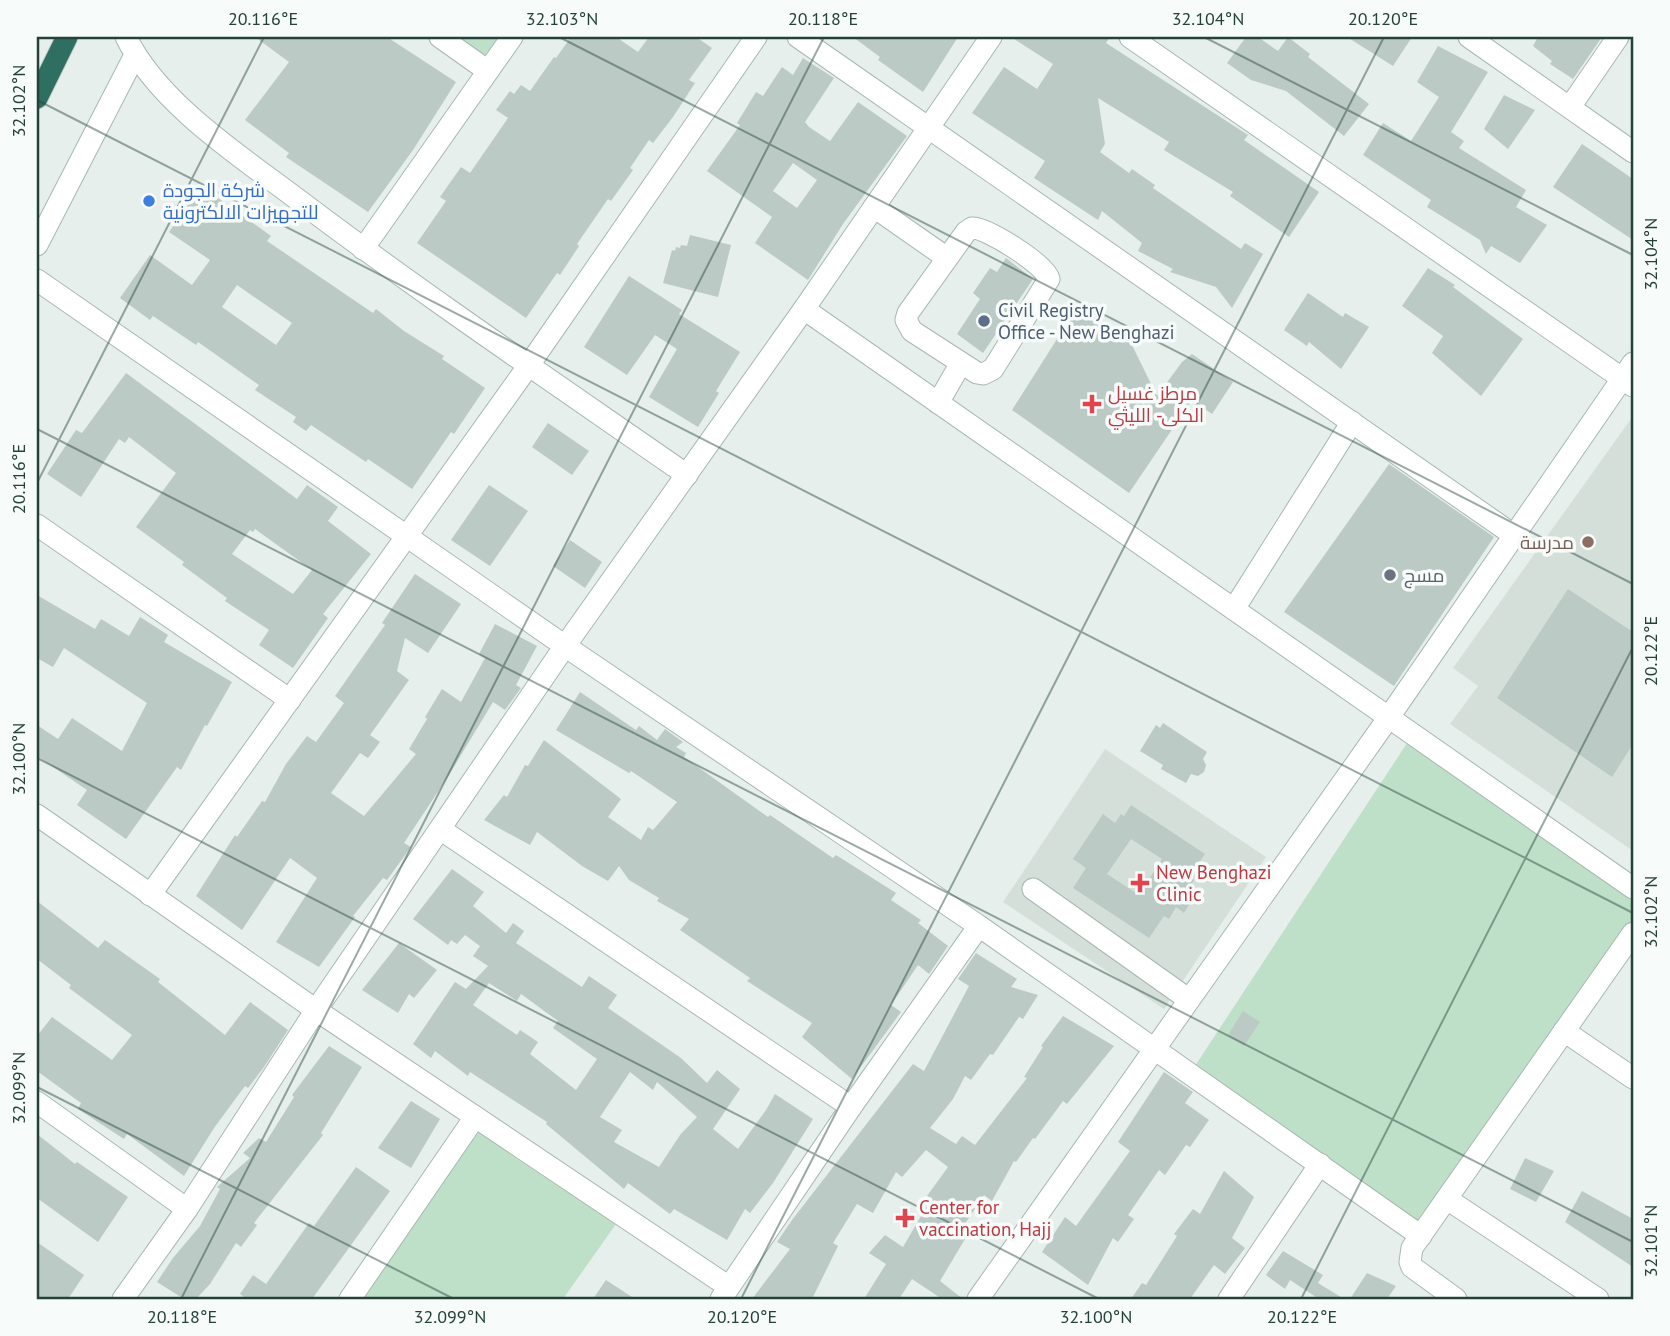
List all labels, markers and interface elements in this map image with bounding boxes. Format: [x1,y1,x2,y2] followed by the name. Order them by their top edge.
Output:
[228,7,298,30] text: 20.116°E
[526,7,598,30] text: 32.103°N
[788,7,858,30] text: 20.118°E
[1172,7,1244,30] text: 32.104°N
[1348,7,1418,30] text: 20.120°E
[7,65,30,137] text: 32.102°N
[163,178,318,224] place label: شركة الجودة للتجهيزات الالكترونية
[141,193,157,209] marker: شركة الجودة للتجهيزات الالكترونية
[1639,218,1662,290] text: 32.104°N
[998,298,1175,344] place label: Civil Registry Office - New Benghazi
[976,313,992,329] marker: Civil Registry Office - New Benghazi
[1108,381,1204,430] place label: مرطز غسيل الكلى- الليثي
[1082,394,1102,414] marker: مرطز غسيل الكلى- الليثي
[7,444,30,514] text: 20.116°E
[1520,530,1574,554] place label: مدرسة
[1580,534,1596,550] marker: مدرسة
[1404,563,1444,589] place label: مسج
[1382,567,1398,583] marker: مسج
[1639,616,1662,686] text: 20.122°E
[7,723,30,795] text: 32.100°N
[1156,860,1272,906] place label: New Benghazi Clinic
[1130,873,1150,893] marker: New Benghazi Clinic
[1639,876,1662,948] text: 32.102°N
[7,1052,30,1124] text: 32.099°N
[919,1195,1052,1241] place label: Center for vaccination, Hajj
[1639,1205,1662,1277] text: 32.101°N
[897,1210,913,1226] marker: Center for vaccination, Hajj
[147,1305,217,1328] text: 20.118°E
[414,1305,486,1328] text: 32.099°N
[707,1305,777,1328] text: 20.120°E
[1060,1305,1132,1328] text: 32.100°N
[1267,1305,1337,1328] text: 20.122°E

